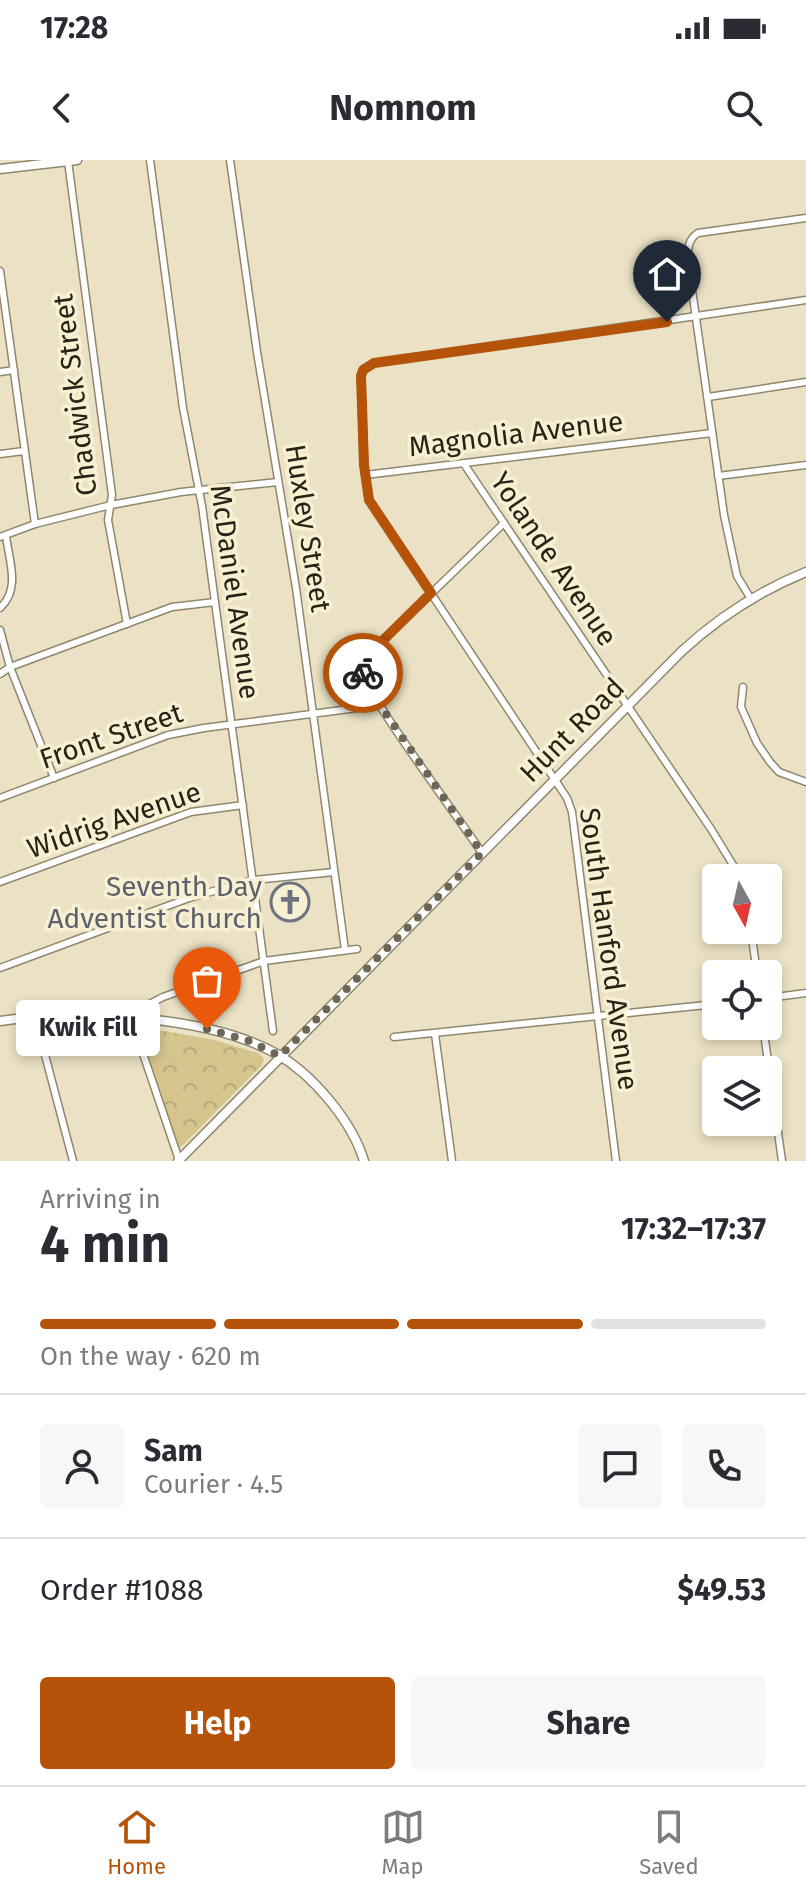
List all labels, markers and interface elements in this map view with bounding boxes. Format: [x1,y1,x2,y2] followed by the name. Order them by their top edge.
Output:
[40,10,108,46] text: 17:28
[40,86,84,130] icon: back
[329,86,477,130] text: Nomnom
[722,86,766,130] icon: search
[633,240,701,322] pin
[645,252,689,296] icon: home
[46,291,104,498] street label: Chadwick Street
[407,404,625,464] street label: Magnolia Avenue
[278,442,338,615] street label: Huxley Street
[484,466,624,652] street label: Yolande Avenue
[204,483,266,701] street label: McDaniel Avenue
[323,633,403,713] courier
[341,651,385,695] icon: bike
[513,671,631,789] street label: Hunt Road
[35,696,188,776] street label: Front Street
[23,775,205,865] street label: Widrig Avenue
[573,806,645,1092] street label: South Hanford Avenue
[702,864,782,944] north arrow
[702,864,782,1136] map controls
[47,870,262,935] place label: Seventh Day Adventist Church
[269,881,311,923] church icon: Seventh Day Adventist Church
[173,947,241,1029] pin
[185,959,229,1003] icon: bag
[702,960,782,1040] button: locate
[15,1001,159,1057] callout: Kwik Fill
[39,1012,137,1043] text: Kwik Fill
[702,1056,782,1136] button: layers
[40,1184,161,1215] text: Arriving in
[621,1211,766,1247] text: 17:32–17:37
[40,1213,170,1276] text: 4 min
[40,1341,261,1372] text: On the way · 620 m
[40,1424,124,1508] button: person
[578,1424,662,1508] button: chat
[682,1424,766,1508] button: phone
[144,1433,203,1469] text: Sam
[144,1469,283,1500] text: Courier · 4.5
[40,1572,204,1608] text: Order #1088
[677,1572,766,1608] text: $49.53
[40,1677,395,1769] button: Help
[411,1677,766,1769] button: Share
[107,1805,166,1880] tab: Home
[381,1805,425,1880] tab: Map
[639,1805,699,1880] tab: Saved

